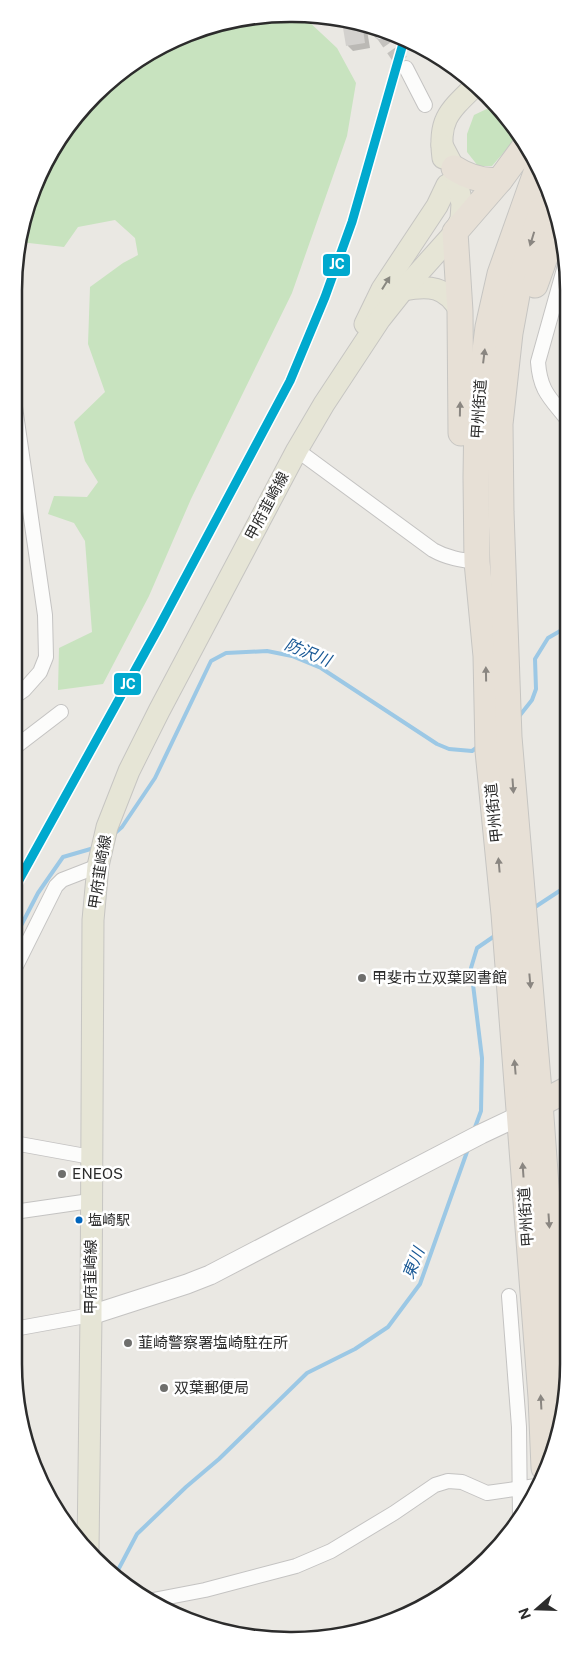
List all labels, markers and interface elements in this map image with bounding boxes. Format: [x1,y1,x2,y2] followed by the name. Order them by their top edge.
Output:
[528,232,536,247] one-way arrow
[322,253,351,277] line badge: JC
[329,256,345,272] text: JC
[382,276,391,289] one-way arrow
[480,348,488,364] one-way arrow
[468,378,489,439] street label: 甲州街道
[457,401,465,417] one-way arrow
[241,469,292,543] street label: 甲府韮崎線
[282,635,335,671] water label: 防沢川
[482,666,490,682] one-way arrow
[113,672,142,696] line badge: JC
[120,676,136,692] text: JC
[509,778,517,794] one-way arrow
[482,782,505,844] street label: 甲州街道
[85,834,114,910] street label: 甲府韮崎線
[495,857,503,873] one-way arrow
[372,969,507,986] place label: 甲斐市立双葉図書館
[356,972,368,984] marker: 甲斐市立双葉図書館
[526,973,534,989] one-way arrow
[511,1059,519,1075] one-way arrow
[519,1162,527,1178] one-way arrow
[72,1165,123,1182] place label: ENEOS
[56,1168,68,1180] marker: ENEOS
[515,1187,536,1248] street label: 甲州街道
[88,1212,130,1228] place label: 塩崎駅
[545,1213,553,1229] one-way arrow
[74,1215,84,1225] marker: 塩崎駅
[82,1239,99,1315] street label: 甲府韮崎線
[399,1243,429,1282] water label: 東川
[138,1334,288,1351] place label: 韮崎警察署塩崎駐在所
[122,1337,134,1349] marker: 韮崎警察署塩崎駐在所
[174,1379,249,1396] place label: 双葉郵便局
[158,1382,170,1394] marker: 双葉郵便局
[537,1393,545,1409] one-way arrow
[512,1584,562,1634] north arrow
[515,1606,534,1621] text: N

